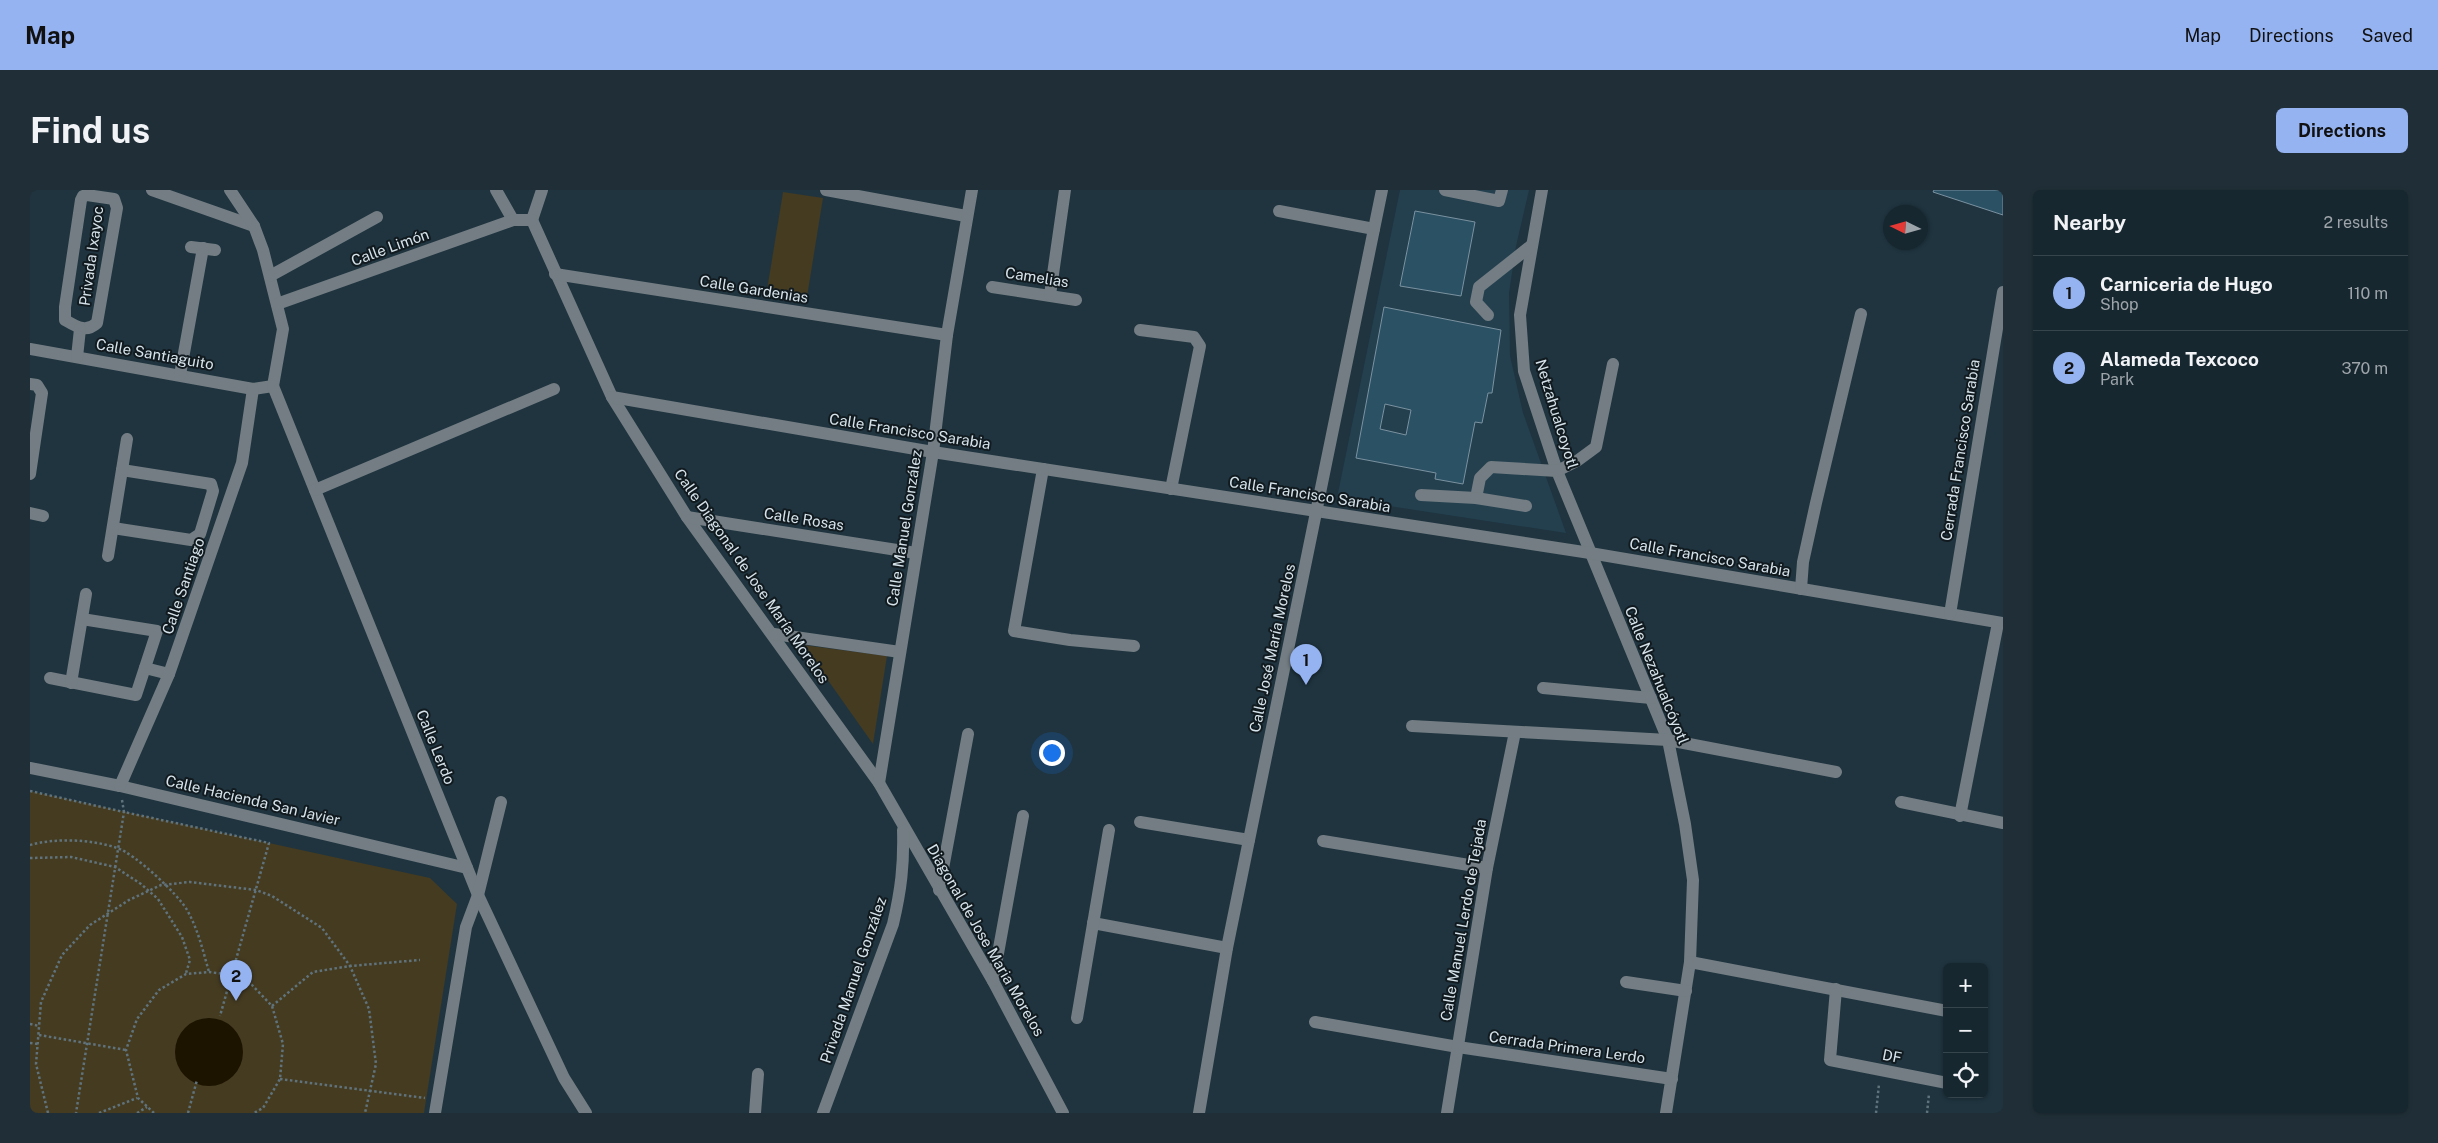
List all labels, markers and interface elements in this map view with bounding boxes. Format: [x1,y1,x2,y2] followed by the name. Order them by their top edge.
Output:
[25,21,75,49] text: Map
[2184,25,2221,46] text: Map
[2249,25,2334,46] text: Directions
[2362,25,2413,46] text: Saved
[2276,108,2408,153] button: Directions
[30,110,150,151] text: Find us
[76,205,106,307] street label: Privada Ixayoc
[1883,205,1928,250] north arrow
[2053,210,2126,235] text: Nearby
[2323,213,2388,232] text: 2 results
[349,225,431,269] street label: Calle Limón
[1004,264,1070,290] street label: Camelias
[698,272,810,306] street label: Calle Gardenias
[2100,273,2273,295] text: Carniceria de Hugo
[2066,284,2072,303] text: 1
[2347,284,2388,303] text: 110 m
[2100,295,2139,314] text: Shop
[95,335,215,373] street label: Calle Santiaguito
[2100,348,2259,370] text: Alameda Texcoco
[1532,357,1582,471] street label: Netzahualcoyotl
[1937,358,1983,542] street label: Cerrada Francisco Sarabia
[2064,359,2074,378] text: 2
[2341,359,2388,378] text: 370 m
[2100,370,2134,389] text: Park
[828,410,992,452] street label: Calle Francisco Sarabia
[883,449,925,607] street label: Calle Manuel González
[671,465,833,687] street label: Calle Diagonal de Jose María Morelos
[1228,473,1392,515] street label: Calle Francisco Sarabia
[763,504,845,534] street label: Calle Rosas
[1628,534,1792,580] street label: Calle Francisco Sarabia
[159,535,207,637] street label: Calle Santiago
[1246,562,1298,734] street label: Calle José María Morelos
[1622,604,1692,746] street label: Calle Nezahualcóyotl
[1290,644,1322,685] pin: 1
[413,707,459,787] street label: Calle Lerdo
[1039,740,1065,766] your location
[164,772,342,828] street label: Calle Hacienda San Javier
[1437,818,1489,1022] street label: Calle Manuel Lerdo de Tejada
[924,841,1048,1039] street label: Diagonal de Jose Maria Morelos
[817,895,889,1065] street label: Privada Manuel González
[220,960,252,1001] pin: 2
[1943,963,1988,1098] map controls
[1943,963,1988,1008] button: +
[1943,1008,1988,1053] button: −
[1488,1028,1646,1066] street label: Cerrada Primera Lerdo
[1881,1046,1903,1066] street label: DF
[1943,1053,1988,1098] button: locate

